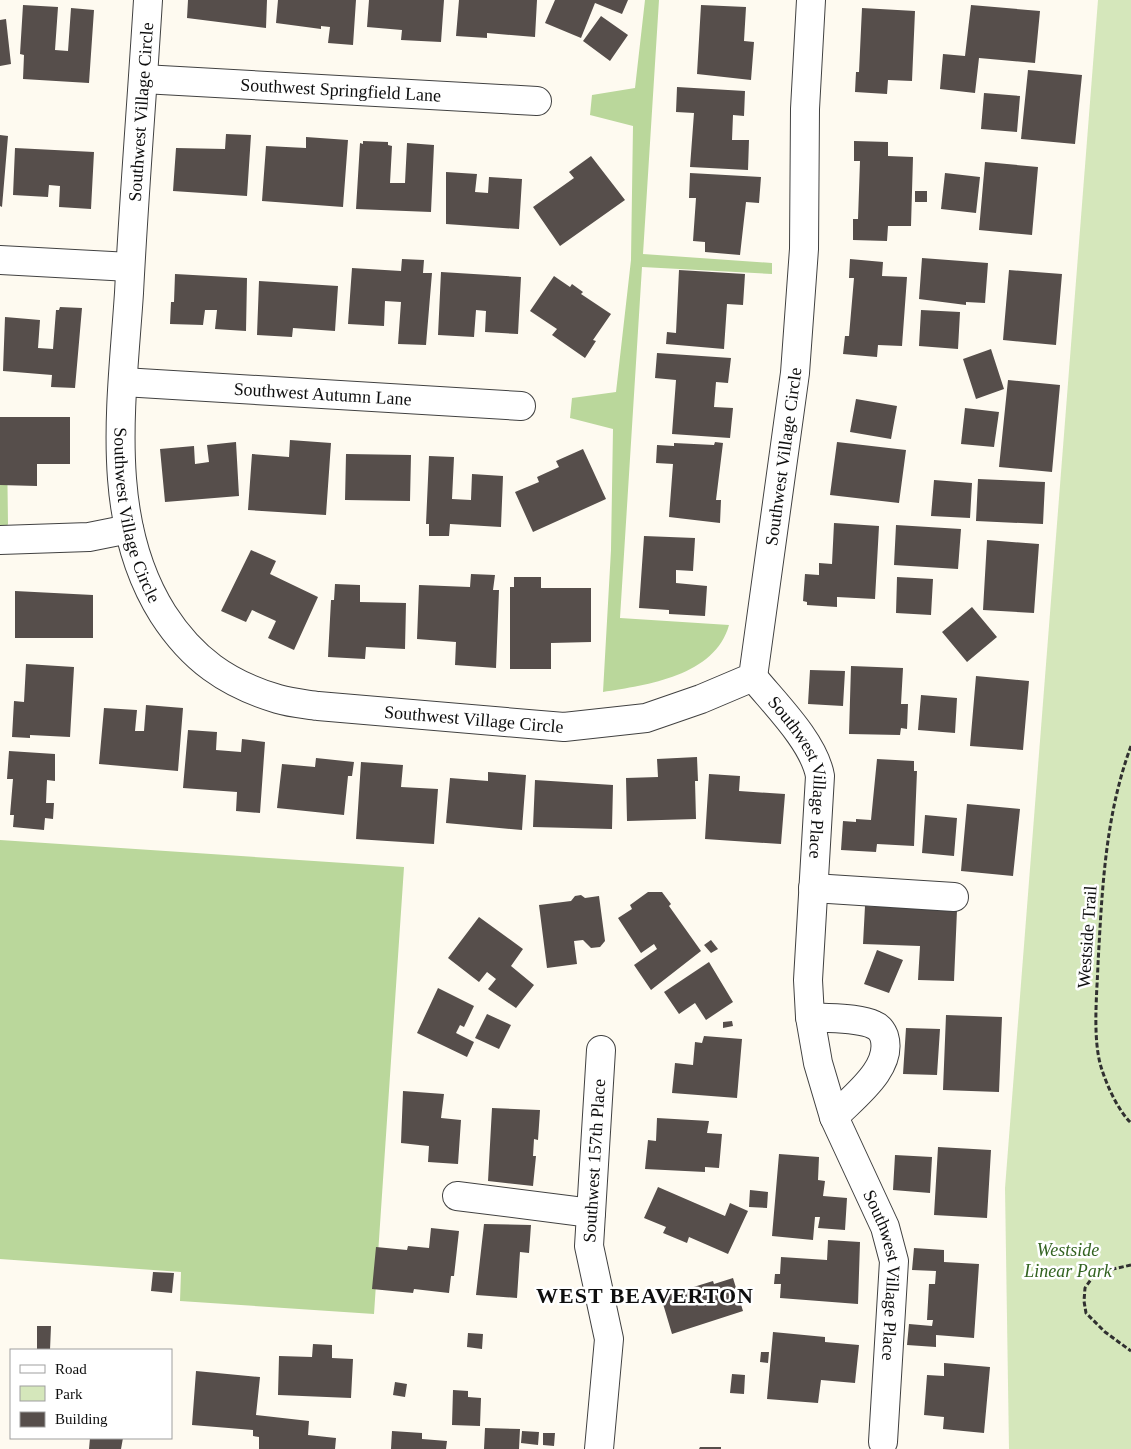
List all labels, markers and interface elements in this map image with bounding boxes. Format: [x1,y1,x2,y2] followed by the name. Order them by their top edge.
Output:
[125,22,157,202] street label: Southwest Village Circle
[240,74,442,106] street label: Southwest Springfield Lane
[761,367,805,547] street label: Southwest Village Circle
[233,379,412,409] street label: Southwest Autumn Lane
[111,427,164,606] street label: Southwest Village Circle
[764,692,830,859] street label: Southwest Village Place
[384,702,564,737] street label: Southwest Village Circle
[1073,885,1101,989] street label: Westside Trail
[579,1078,609,1243] street label: Southwest 157th Place
[859,1187,904,1361] street label: Southwest Village Place
[1023,1240,1113,1281] park label: Westside Linear Park
[536,1283,754,1308] district label: WEST BEAVERTON
[10,1349,172,1439] legend
[55,1361,87,1377] text: Road
[55,1386,83,1402] text: Park
[55,1411,108,1427] text: Building

